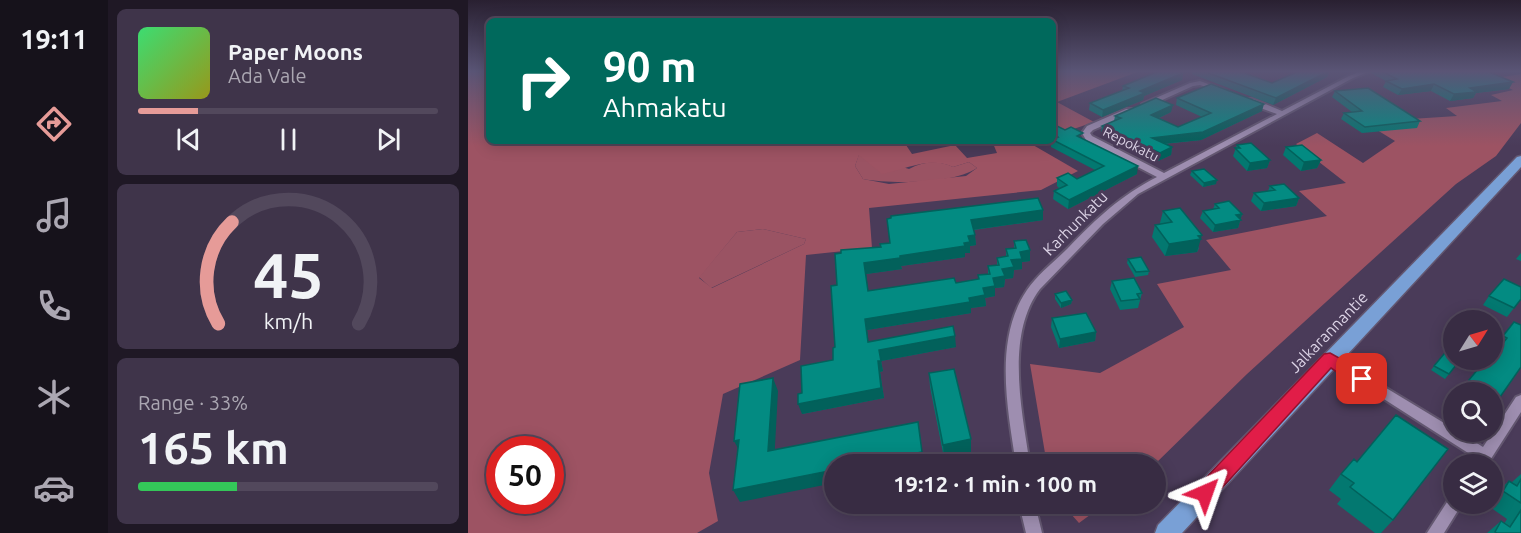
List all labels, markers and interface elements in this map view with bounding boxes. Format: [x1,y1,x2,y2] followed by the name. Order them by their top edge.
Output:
[20,24,88,54] text: 19:11
[228,39,363,64] text: Paper Moons
[504,42,582,120] icon: right
[603,43,697,90] text: 90 m
[228,64,306,87] text: Ada Vale
[603,92,727,122] text: Ahmakatu
[33,103,75,145] icon: directions
[172,123,205,156] icon: previous
[272,123,305,156] icon: pause
[372,123,405,156] icon: next
[1100,123,1162,165] street label: Repokatu
[1039,187,1111,259] street label: Karhunkatu
[33,194,75,236] icon: music
[253,240,323,310] text: 45
[33,285,75,327] icon: phone
[1285,288,1371,376] street label: Jalkarannantie
[263,309,313,333] text: km/h
[1443,310,1503,370] north arrow
[1443,310,1503,514] map controls
[1336,353,1387,404] pin
[1345,362,1378,395] icon: arrive
[33,376,75,418] icon: climate
[1443,382,1503,442] button: search
[138,391,248,414] text: Range · 33%
[138,422,289,473] text: 165 km
[486,436,564,514] speed limit sign: 50
[1443,454,1503,514] button: layers
[1173,461,1237,525] position arrow
[33,467,75,509] icon: car
[893,471,1097,496] text: 19:12 · 1 min · 100 m

